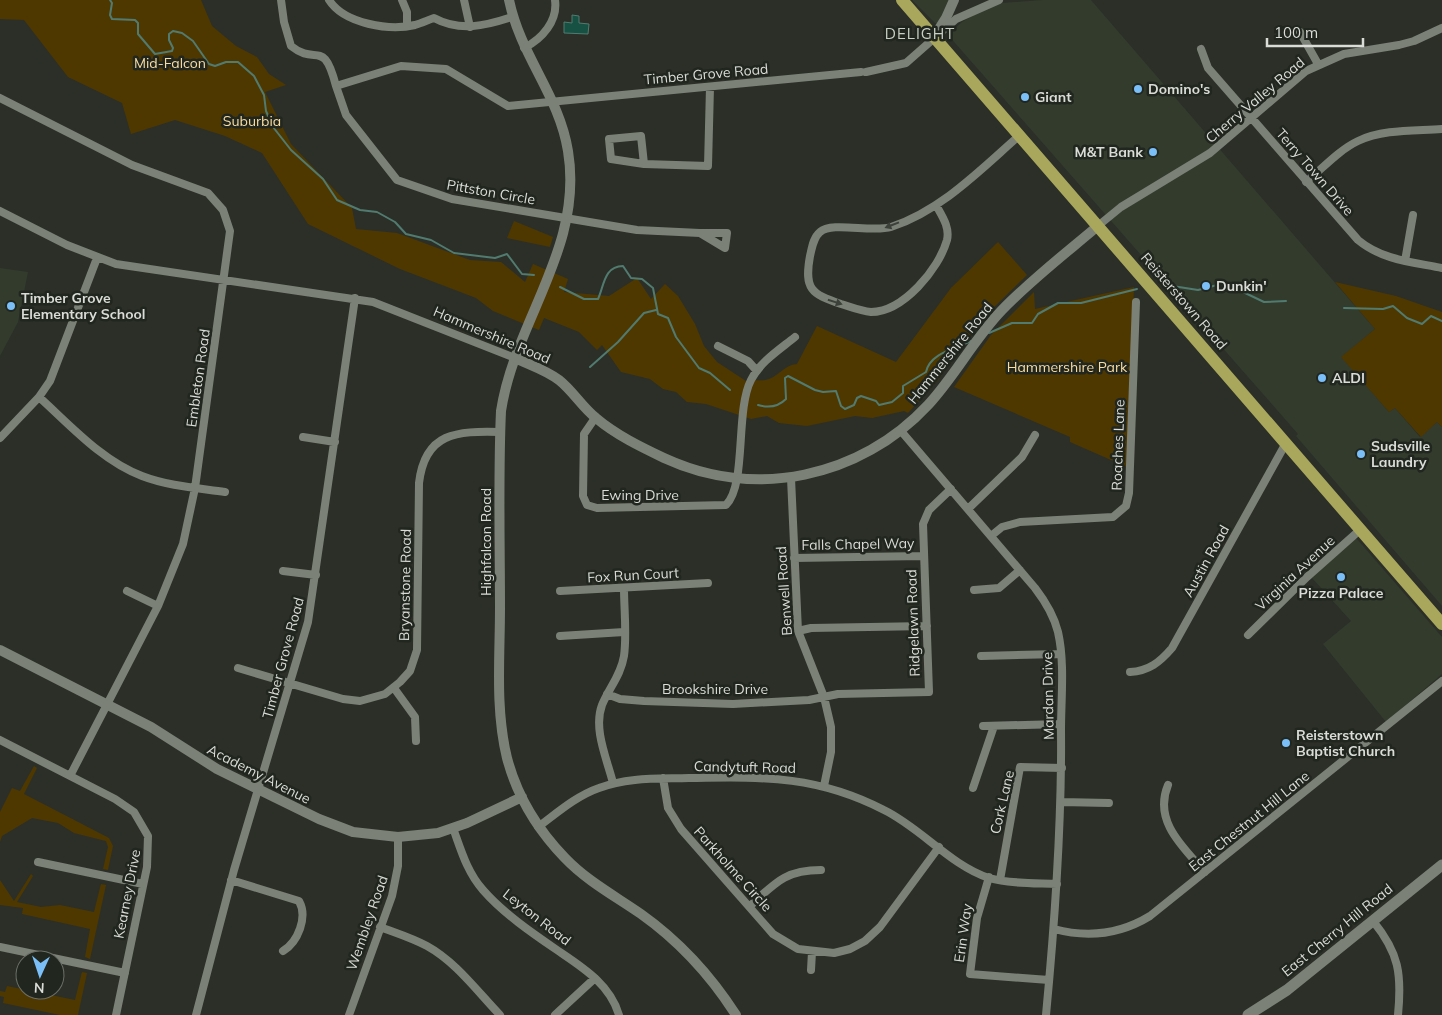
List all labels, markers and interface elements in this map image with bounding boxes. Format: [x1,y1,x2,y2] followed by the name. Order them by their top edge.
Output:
[1267,15,1363,47] scale bar
[1274,23,1318,42] text: 100 m
[885,24,955,43] district label: DELIGHT
[1202,53,1308,147] street label: Cherry Valley Road
[134,54,206,72] park label: Mid-Falcon
[643,60,769,88] street label: Timber Grove Road
[1148,80,1210,98] place label: Domino's
[1132,83,1144,95] marker: Domino's
[1035,88,1072,106] place label: Giant
[1019,91,1031,103] marker: Giant
[223,112,281,130] park label: Suburbia
[1272,125,1358,219] street label: Terry Town Drive
[1075,143,1143,161] place label: M&T Bank
[1147,146,1159,158] marker: M&T Bank
[445,175,537,209] street label: Pittston Circle
[884,221,899,229] one-way arrow
[1137,249,1231,353] street label: Reisterstown Road
[1216,277,1267,295] place label: Dunkin'
[1200,280,1212,292] marker: Dunkin'
[21,289,145,323] place label: Timber Grove Elementary School
[827,299,842,306] one-way arrow
[904,299,996,407] street label: Hammershire Road
[5,300,17,312] marker: Timber Grove Elementary School
[431,302,553,368] street label: Hammershire Road
[182,328,214,428] street label: Embleton Road
[1007,358,1128,376] park label: Hammershire Park
[1332,369,1365,387] place label: ALDI
[1316,372,1328,384] marker: ALDI
[1107,399,1129,491] street label: Roaches Lane
[1371,437,1431,471] place label: Sudsville Laundry
[1355,448,1367,460] marker: Sudsville Laundry
[601,486,679,504] street label: Ewing Drive
[477,488,495,596] street label: Highfalcon Road
[1179,522,1233,600] street label: Austin Road
[395,529,415,641] street label: Bryanstone Road
[1251,532,1339,614] street label: Virginia Avenue
[801,534,915,554] street label: Falls Chapel Way
[772,546,796,636] street label: Benwell Road
[587,564,679,586] street label: Fox Run Court
[902,569,924,677] street label: Ridgelawn Road
[1335,571,1347,583] marker: Pizza Palace
[1299,584,1384,602] place label: Pizza Palace
[258,595,308,721] street label: Timber Grove Road
[1038,652,1058,740] street label: Mardan Drive
[662,680,768,698] street label: Brookshire Drive
[1296,726,1395,760] place label: Reisterstown Baptist Church
[1280,737,1292,749] marker: Reisterstown Baptist Church
[204,740,314,808] street label: Academy Avenue
[694,757,796,777] street label: Candytuft Road
[1185,767,1313,875] street label: East Chestnut Hill Lane
[986,768,1018,836] street label: Cork Lane
[690,823,776,915] street label: Parkholme Circle
[110,848,144,940] street label: Kearney Drive
[342,873,392,973] street label: Wembley Road
[1278,880,1396,980] street label: East Cherry Hill Road
[499,885,575,949] street label: Leyton Road
[950,902,976,963] street label: Erin Way
[15,950,65,1000] north arrow
[34,979,45,997] text: N

